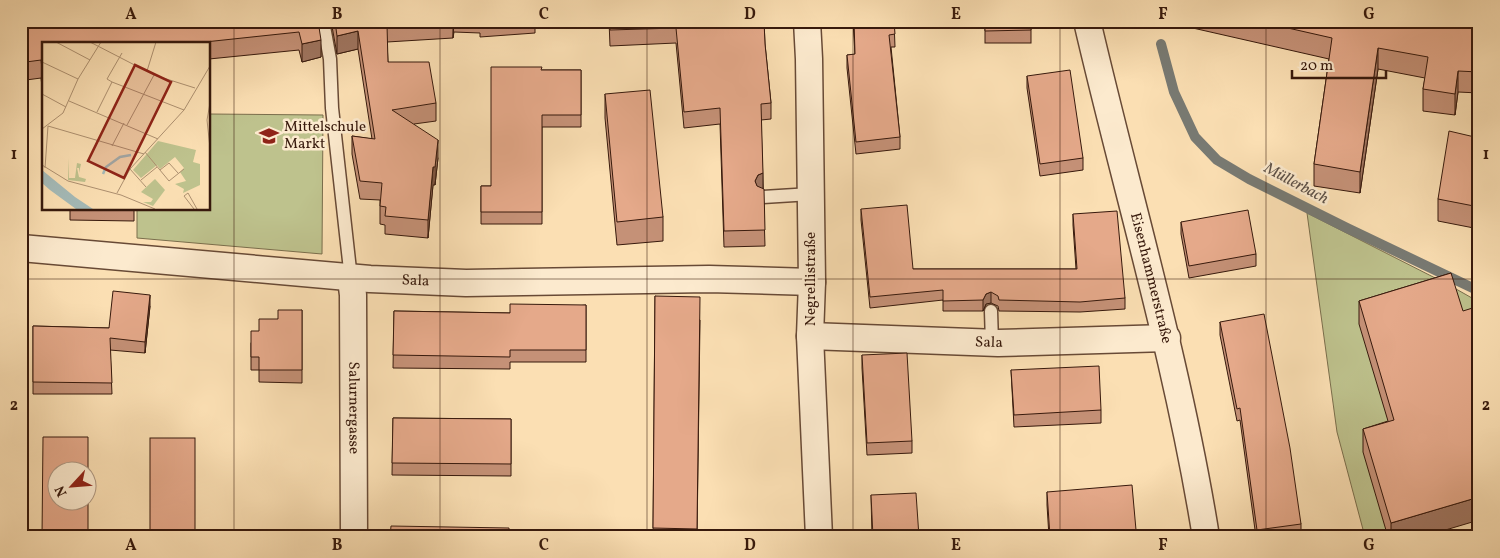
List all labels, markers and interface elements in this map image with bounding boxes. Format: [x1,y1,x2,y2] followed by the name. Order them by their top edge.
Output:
[125,4,137,26] text: A
[332,4,343,26] text: B
[539,4,549,26] text: C
[744,4,756,26] text: D
[951,4,961,26] text: E
[1158,4,1168,26] text: F
[1363,4,1375,26] text: G
[42,42,210,210] inset map
[1292,48,1386,80] scale bar
[1300,56,1333,77] text: 20 m
[284,117,366,155] place label: Mittelschule Markt
[258,125,280,147] school or university icon: Mittelschule Markt
[11,144,17,166] text: 1
[1483,144,1489,166] text: 1
[1259,157,1332,210] water label: Müllerbach
[1125,211,1177,346] street label: Eisenhammerstraße
[801,232,822,326] street label: Negrellistraße
[401,270,430,292] street label: Sala
[975,332,1003,354] street label: Sala
[343,362,364,454] street label: Salurnergasse
[10,395,18,417] text: 2
[1482,395,1490,417] text: 2
[48,460,98,510] north arrow
[51,482,72,500] text: N
[125,535,137,557] text: A
[332,535,343,557] text: B
[539,535,549,557] text: C
[744,535,756,557] text: D
[951,535,961,557] text: E
[1158,535,1168,557] text: F
[1363,535,1375,557] text: G

